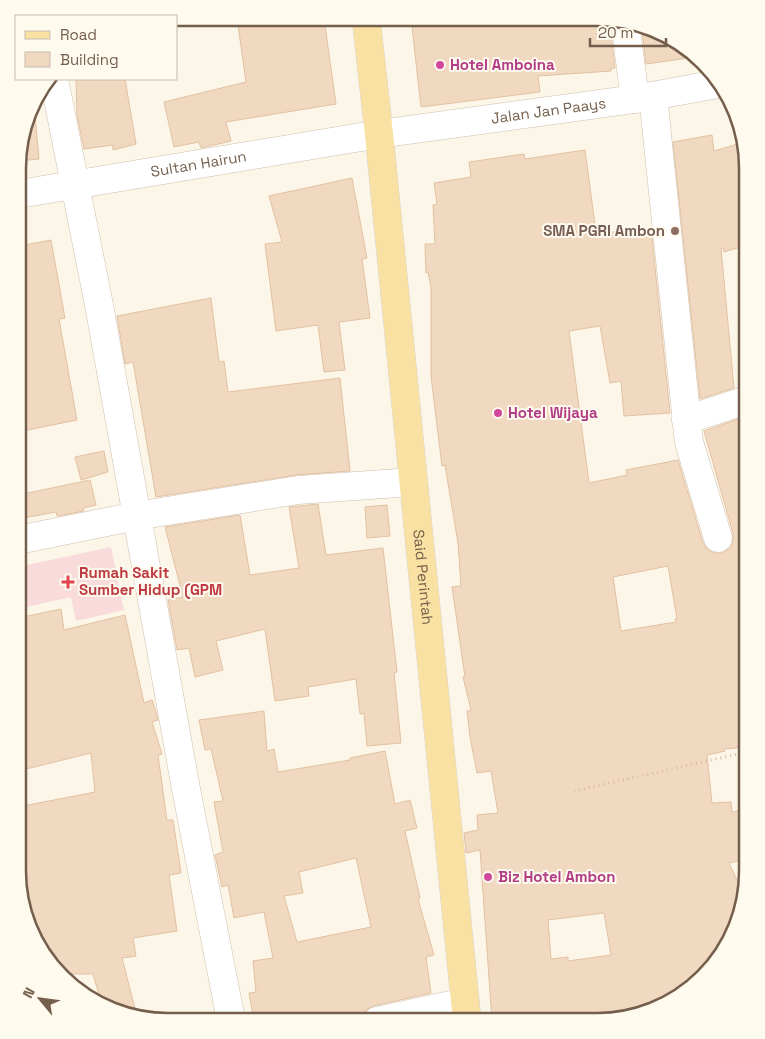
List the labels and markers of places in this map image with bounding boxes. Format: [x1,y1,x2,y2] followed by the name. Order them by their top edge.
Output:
[450,55,555,74] place label: Hotel Amboina
[434,59,446,71] marker: Hotel Amboina
[543,221,665,240] place label: SMA PGRI Ambon
[669,225,681,237] marker: SMA PGRI Ambon
[508,403,598,422] place label: Hotel Wijaya
[492,407,504,419] marker: Hotel Wijaya
[79,563,222,599] place label: Rumah Sakit Sumber Hidup (GPM
[61,575,75,589] marker: Rumah Sakit Sumber Hidup (GPM
[498,867,615,886] place label: Biz Hotel Ambon
[482,871,494,883] marker: Biz Hotel Ambon

